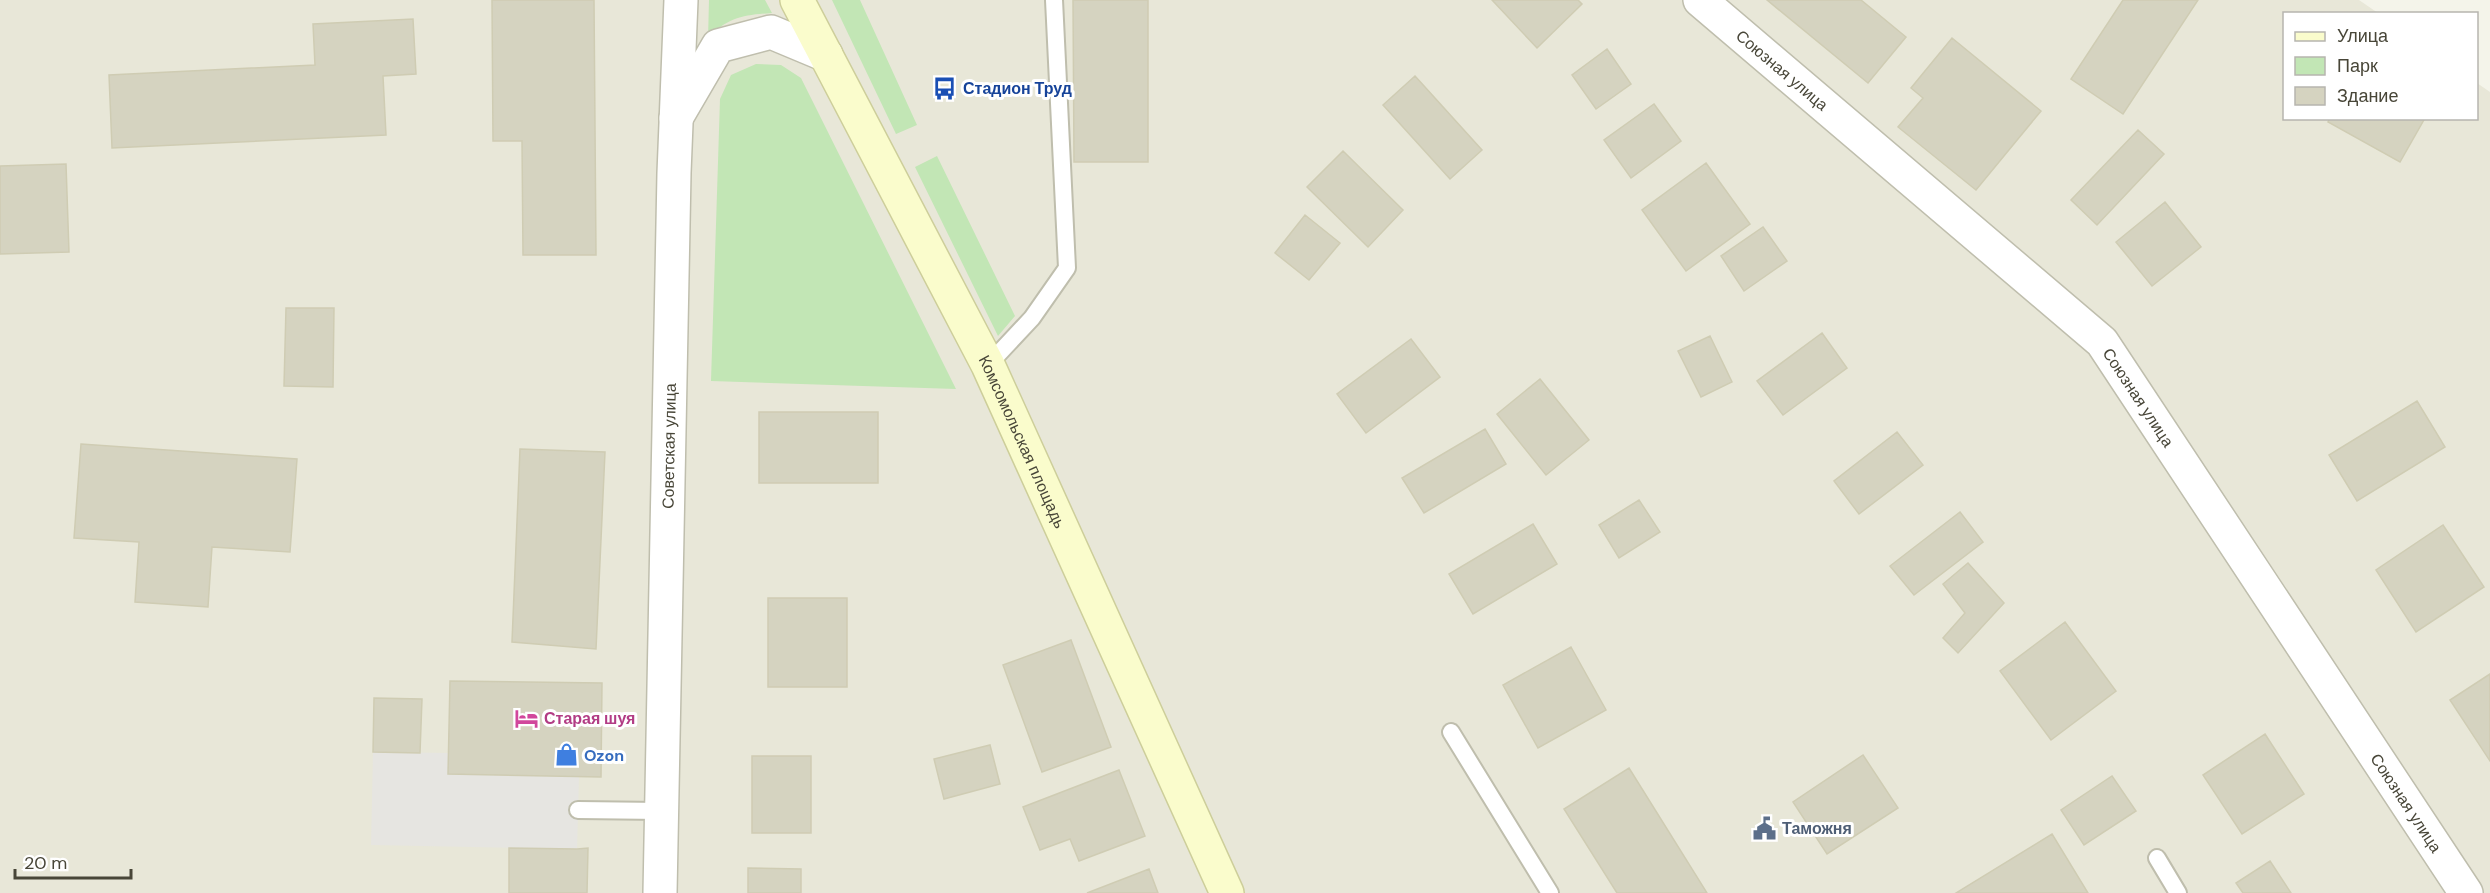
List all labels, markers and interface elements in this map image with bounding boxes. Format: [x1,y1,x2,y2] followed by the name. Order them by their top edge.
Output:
[2283,12,2478,120] legend
[2337,24,2389,48] text: Улица
[1732,25,1833,115] street label: Союзная улица
[2337,54,2378,78] text: Парк
[932,75,958,101] bus stop icon: Стадион Труд
[963,78,1072,99] place label: Стадион Труд
[2337,84,2398,108] text: Здание
[2098,344,2179,451] street label: Союзная улица
[974,351,1071,531] street label: Комсомольская площадь
[657,383,680,509] street label: Советская улица
[513,705,539,731] hotel icon: Старая шуя
[544,708,635,729] place label: Старая шуя
[553,742,579,768] shop icon: Ozon
[584,745,624,766] place label: Ozon
[2366,749,2447,856] street label: Союзная улица
[1751,815,1777,841] public building icon: Таможня
[1782,818,1852,839] place label: Таможня
[15,842,130,880] scale bar
[24,851,67,875] text: 20 m

